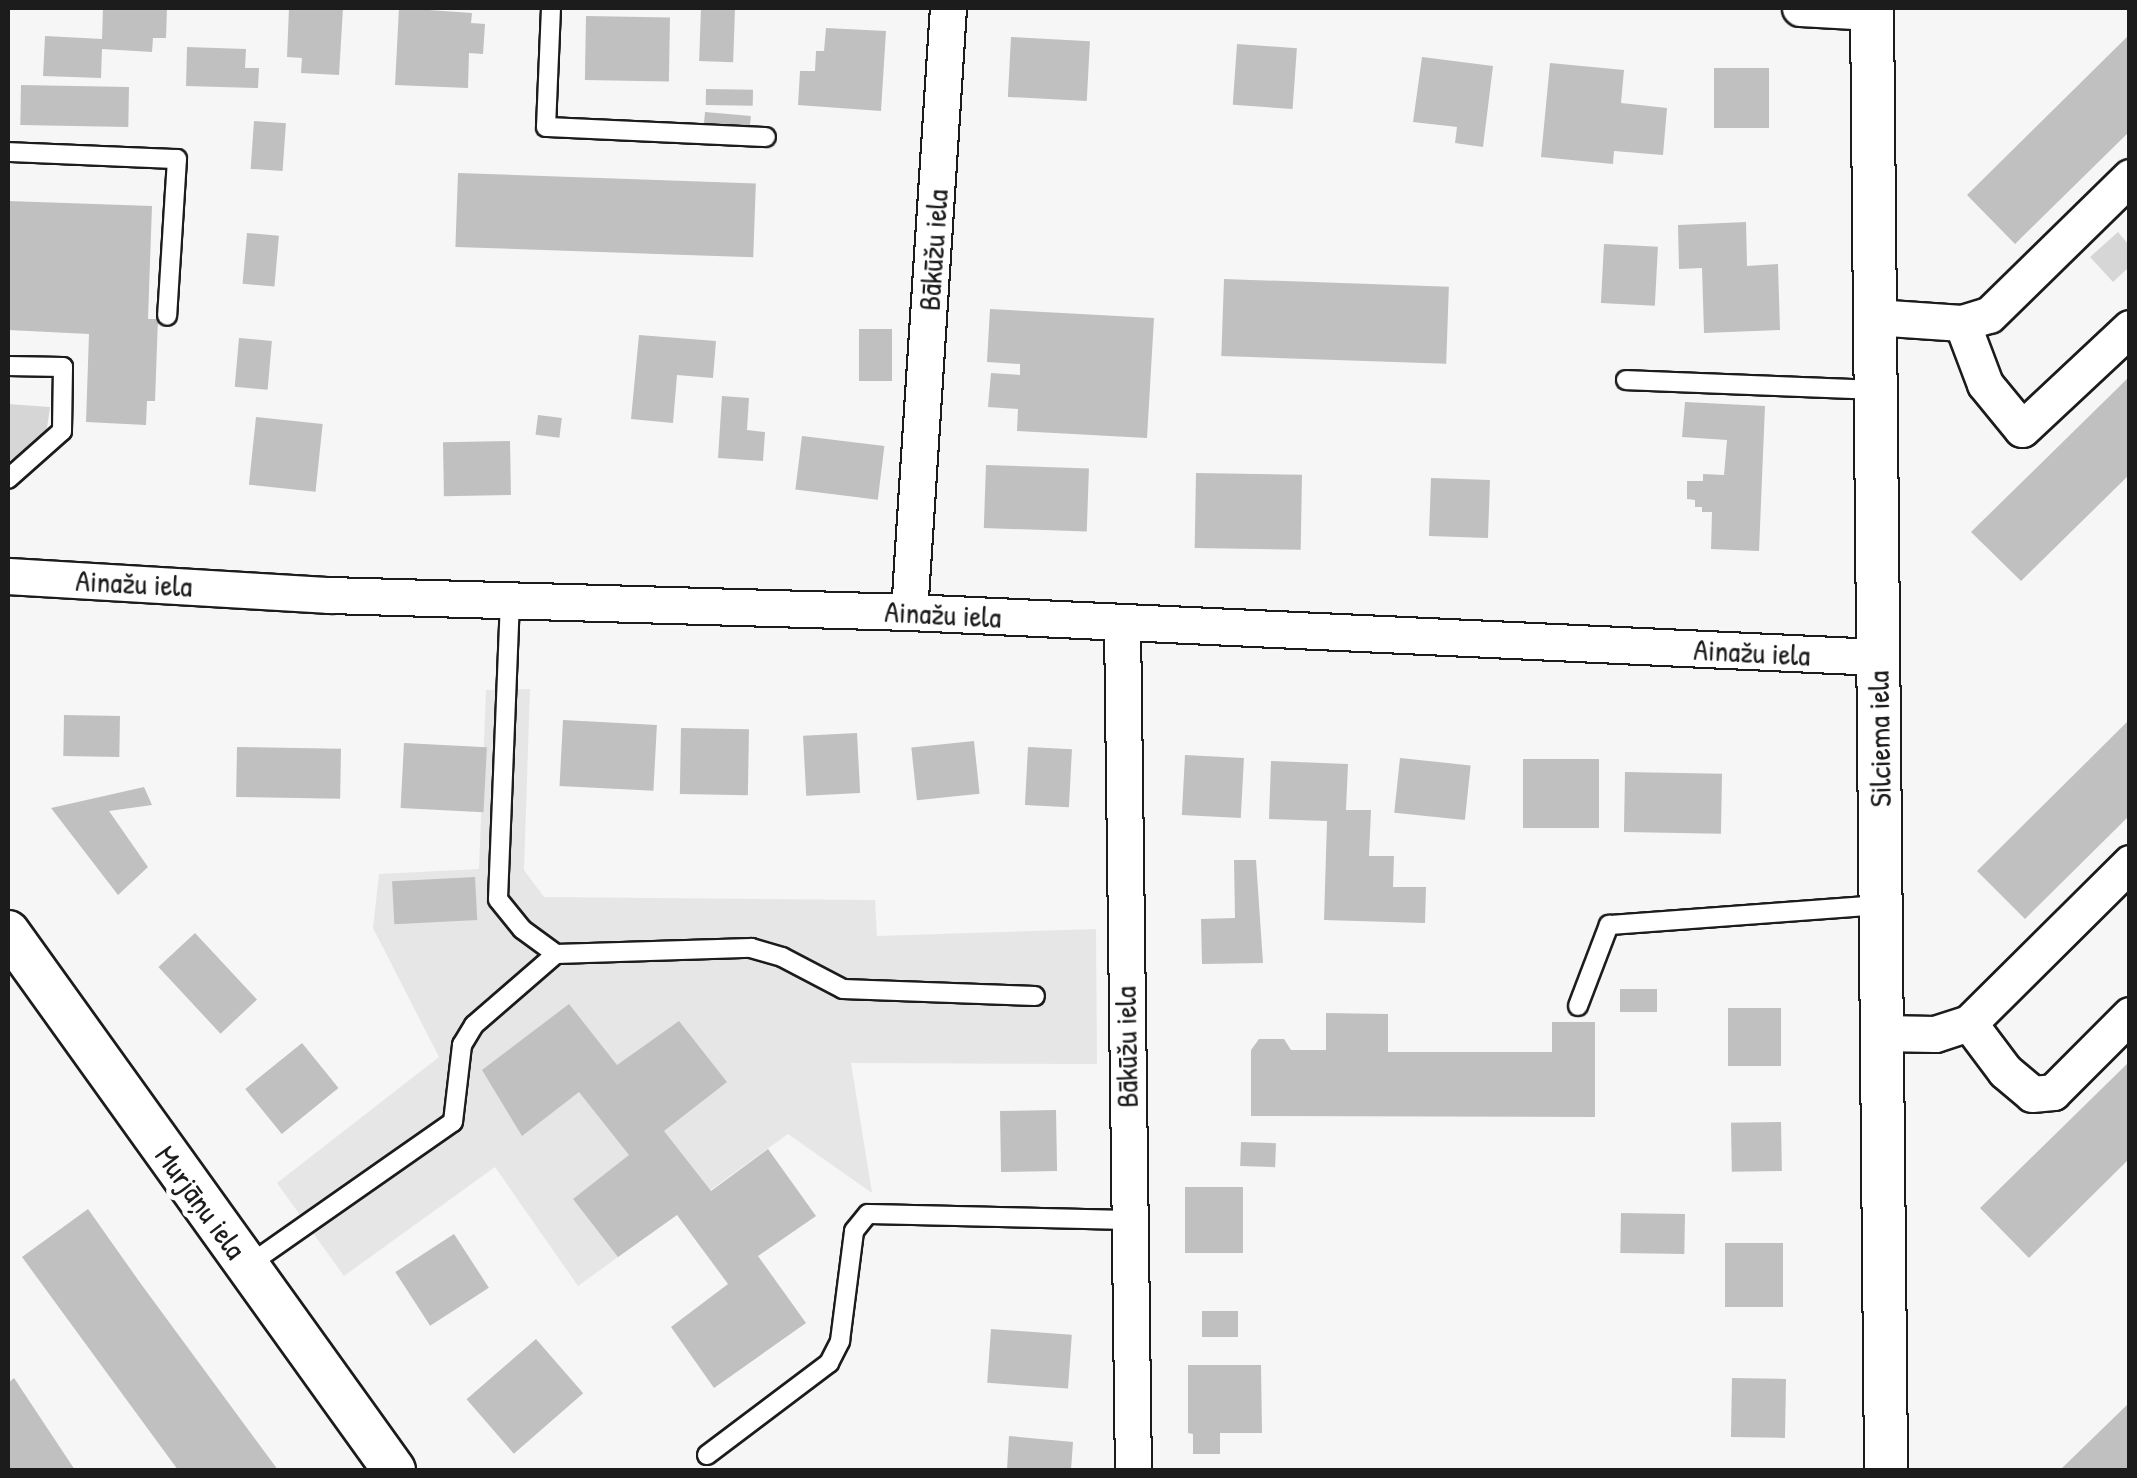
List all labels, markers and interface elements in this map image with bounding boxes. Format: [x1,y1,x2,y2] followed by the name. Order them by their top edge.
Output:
[911,188,955,312] street label: Bākūžu iela
[75,562,193,604] street label: Ainažu iela
[884,593,1002,635] street label: Ainažu iela
[1693,631,1811,673] street label: Ainažu iela
[1860,671,1898,807] street label: Silciema iela
[1107,986,1145,1108] street label: Bākūžu iela
[148,1138,254,1266] street label: Murjāņu iela

